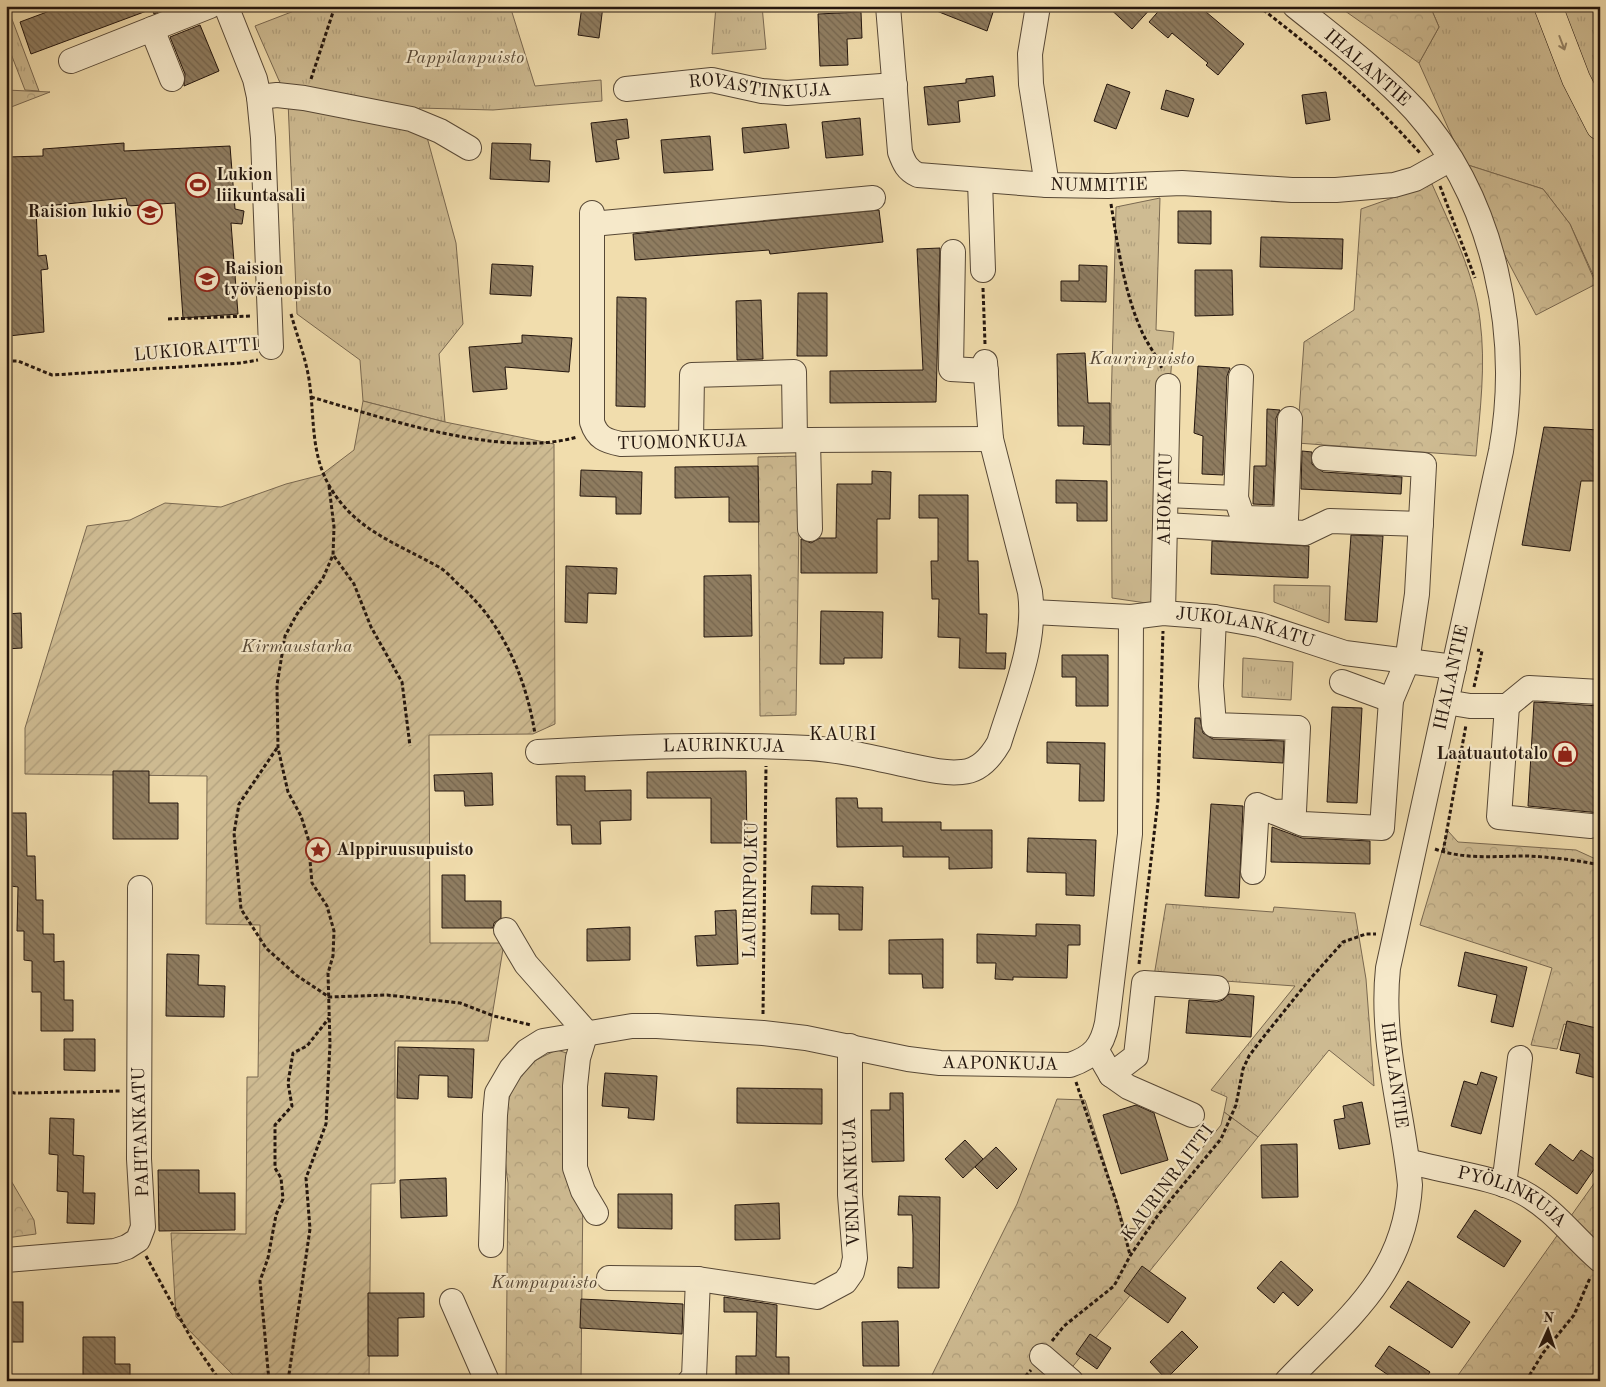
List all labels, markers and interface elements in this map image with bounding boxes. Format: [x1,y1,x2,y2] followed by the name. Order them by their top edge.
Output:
[1321,26,1413,110] street label: IHALANTIE
[1557,35,1567,50] one-way arrow
[405,49,524,67] park label: Pappilanpuisto
[688,71,832,102] street label: ROVASTINKUJA
[216,166,306,205] place label: Lukion liikuntasali
[185,172,211,198] sports icon: Lukion liikuntasali
[1050,175,1148,195] street label: NUMMITIE
[137,199,163,225] school or university icon: Raision lukio
[27,203,132,221] place label: Raision lukio
[224,260,332,299] place label: Raision työväenopisto
[194,266,220,292] school or university icon: Raision työväenopisto
[133,336,259,364] street label: LUKIORAITTI
[1088,350,1195,368] park label: Kaurinpuisto
[617,432,748,453] street label: TUOMONKUJA
[1155,452,1176,546] street label: AHOKATU
[1175,605,1317,651] street label: JUKOLANKATU
[1431,623,1472,732] street label: IHALANTIE
[240,638,353,656] park label: Kirmaustarha
[809,726,877,745] district label: KAURI
[663,737,786,756] street label: LAURINKUJA
[1552,741,1578,767] shop icon: Laatuautotalo
[1436,745,1548,763] place label: Laatuautotalo
[741,821,761,959] street label: LAURINPOLKU
[305,837,331,863] place icon: Alppiruusupuisto
[336,841,474,859] place label: Alppiruusupuisto
[1378,1021,1410,1129] street label: IHALANTIE
[942,1054,1058,1074] street label: AAPONKUJA
[130,1066,152,1198] street label: PAHTANKATU
[841,1117,863,1247] street label: VENLANKUJA
[1119,1122,1217,1244] street label: KAURINRAITTI
[1456,1164,1570,1231] street label: PYÖLINKUJA
[490,1274,597,1292] park label: Kumpupuisto
[1524,1304,1574,1354] north arrow
[1543,1311,1555,1325] text: N

